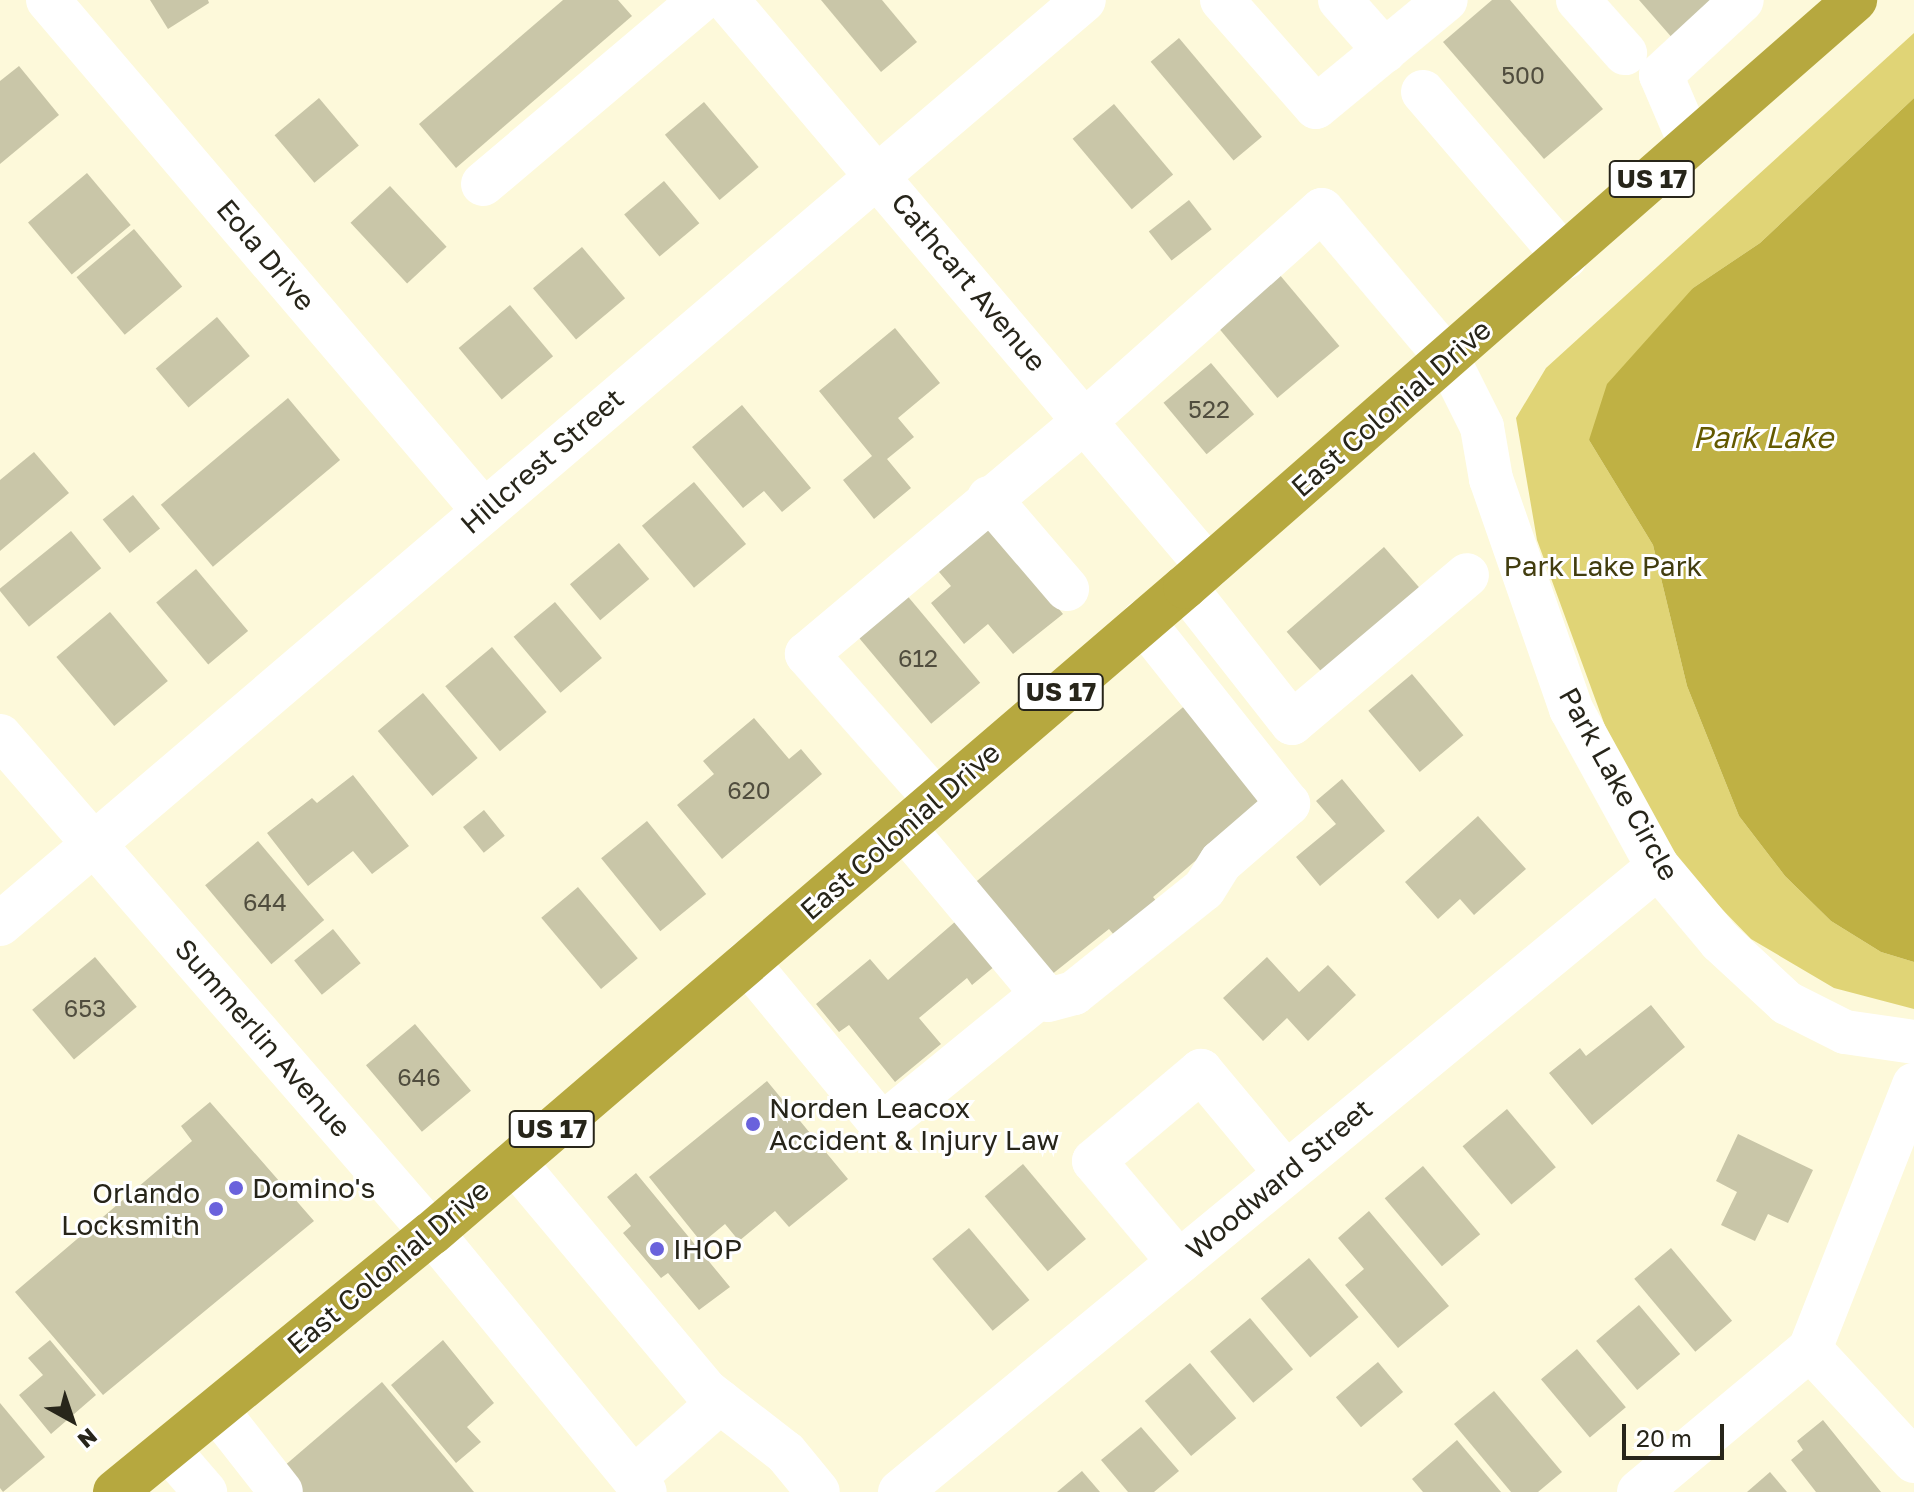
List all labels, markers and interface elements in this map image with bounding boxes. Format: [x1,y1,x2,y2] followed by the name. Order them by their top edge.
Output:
[1501,61,1545,89] house number: 500
[1608,157,1696,201] road number: US 17
[885,186,1053,378] street label: Cathcart Avenue
[210,193,322,317] street label: Eola Drive
[1285,312,1497,504] street label: East Colonial Drive
[454,381,630,541] street label: Hillcrest Street
[1188,395,1230,423] house number: 522
[1693,419,1833,455] water label: Park Lake
[1504,549,1702,583] park label: Park Lake Park
[898,644,938,672] house number: 612
[1017,670,1105,714] road number: US 17
[1552,682,1686,886] street label: Park Lake Circle
[794,735,1006,927] street label: East Colonial Drive
[727,776,771,804] house number: 620
[243,888,287,916] house number: 644
[168,932,358,1144] street label: Summerlin Avenue
[64,994,106,1022] house number: 653
[397,1063,441,1091] house number: 646
[769,1091,1059,1157] place label: Norden Leacox Accident & Injury Law
[1179,1091,1379,1267] street label: Woodward Street
[508,1107,596,1151] road number: US 17
[744,1115,762,1133] marker: Norden Leacox Accident & Injury Law
[252,1171,375,1205] place label: Domino's
[280,1173,496,1361] street label: East Colonial Drive
[61,1176,200,1242] place label: Orlando Locksmith
[227,1179,245,1197] marker: Domino's
[207,1200,225,1218] marker: Orlando Locksmith
[673,1232,742,1266] place label: IHOP
[648,1240,666,1258] marker: IHOP
[32,1380,112,1460] north arrow
[1626,1408,1728,1458] scale bar
[73,1423,103,1454] text: N
[1636,1423,1692,1452] text: 20 m

